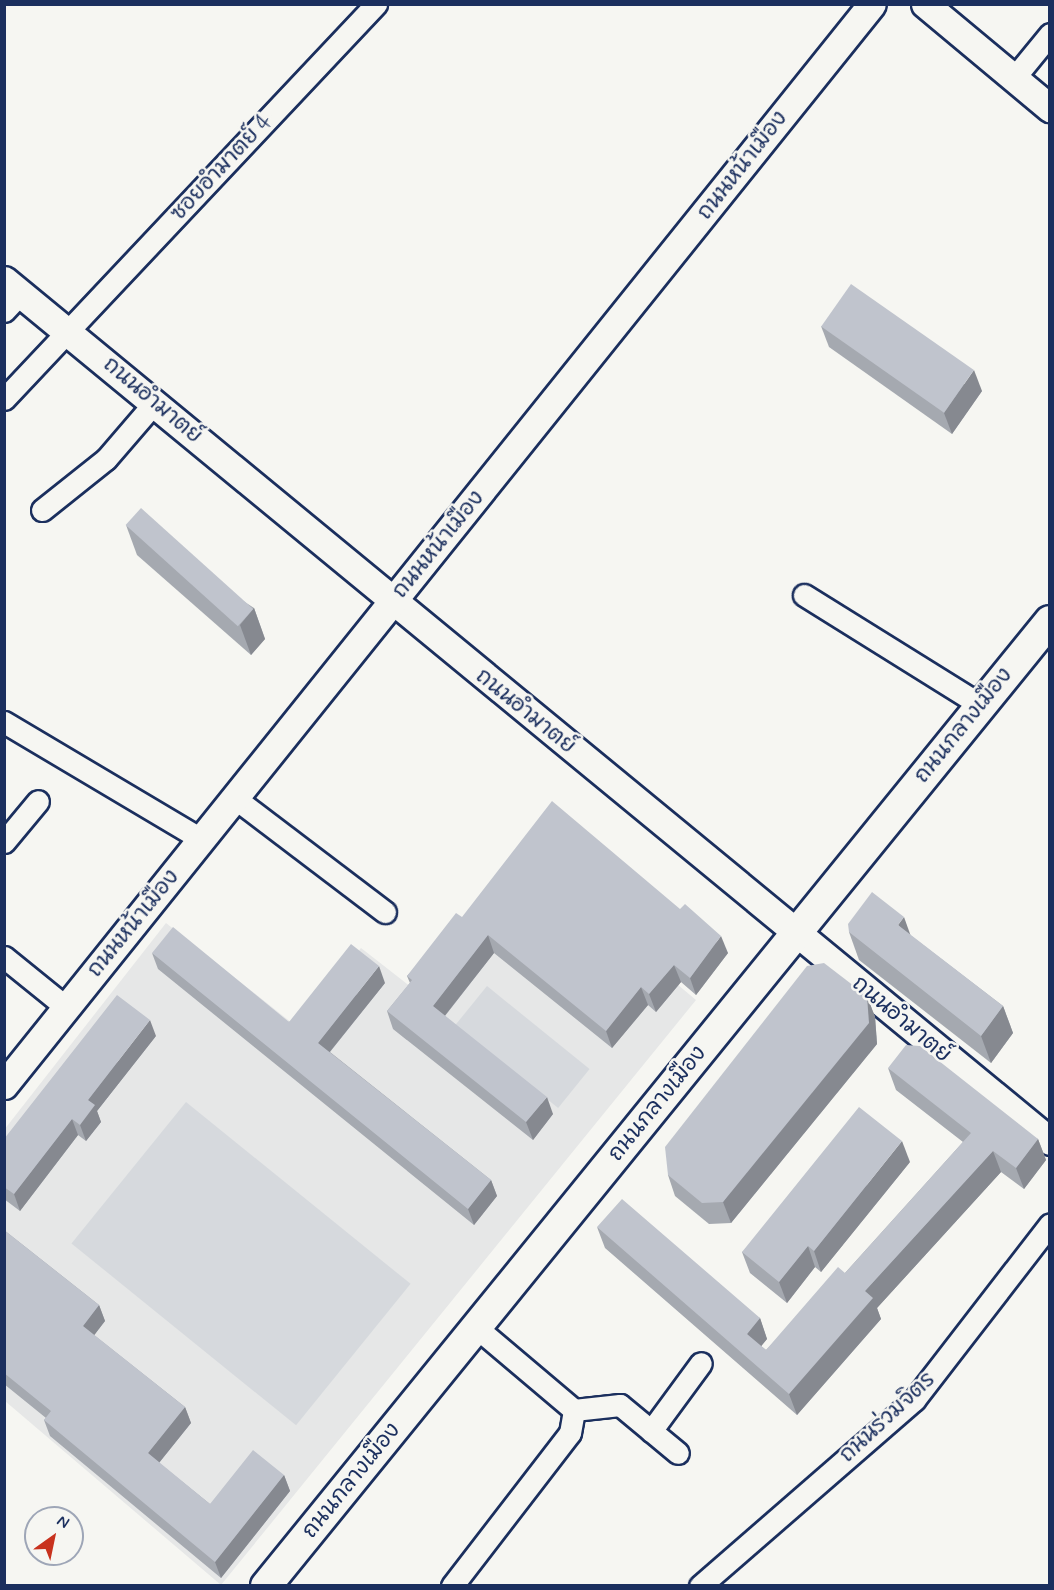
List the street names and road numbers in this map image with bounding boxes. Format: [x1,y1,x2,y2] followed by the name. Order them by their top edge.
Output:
[692,106,794,226] street label: ถนนหน้าเมือง
[166,109,278,227] street label: ซอยอำมาตย์ 4
[97,352,207,450] street label: ถนนอำมาตย์
[388,486,490,604] street label: ถนนหน้าเมือง
[909,663,1019,789] street label: ถนนกลางเมือง
[470,664,580,760] street label: ถนนอำมาตย์
[83,865,185,983] street label: ถนนหน้าเมือง
[846,971,956,1069] street label: ถนนอำมาตย์
[603,1041,713,1167] street label: ถนนกลางเมือง
[835,1367,941,1469] street label: ถนนร่วมจิตร
[297,1418,407,1544] street label: ถนนกลางเมือง

